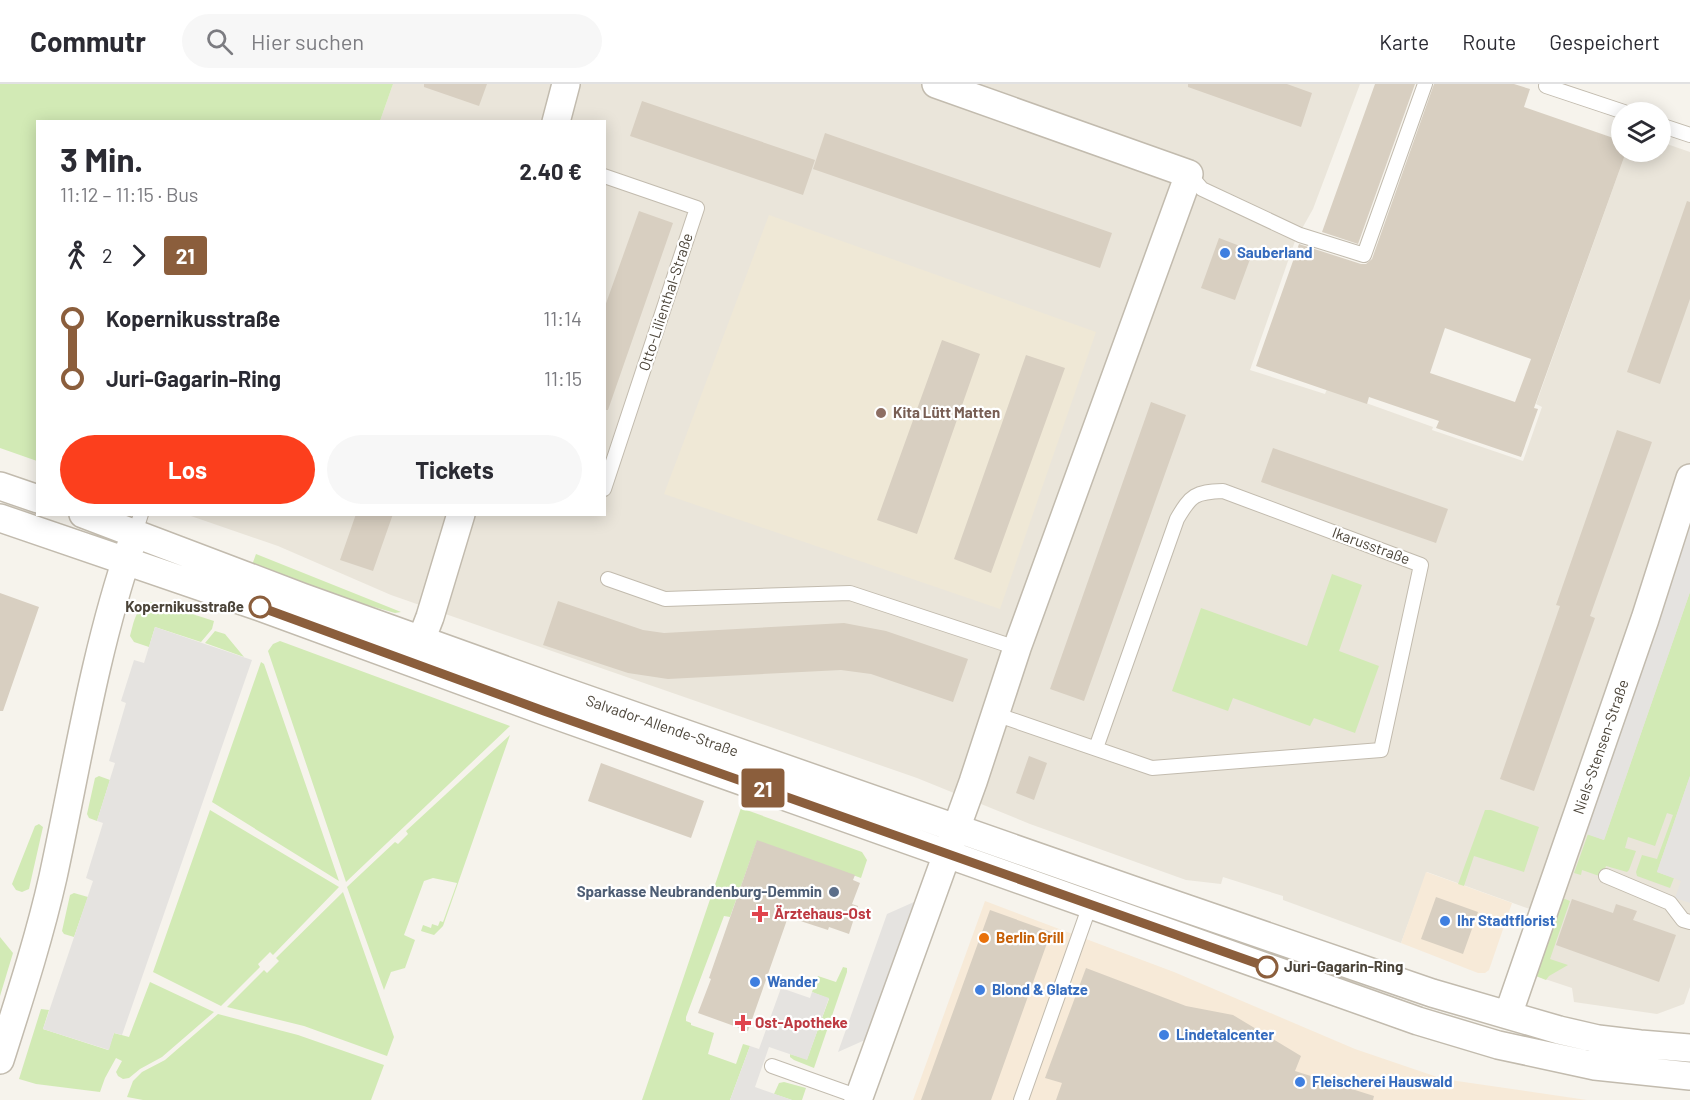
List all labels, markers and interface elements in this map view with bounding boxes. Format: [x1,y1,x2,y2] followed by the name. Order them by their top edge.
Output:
[182,14,602,68] search box
[30,24,146,58] text: Commutr
[203,25,236,58] icon: search
[251,28,364,54] text: Hier suchen
[1379,29,1429,54] text: Karte
[1462,29,1516,54] text: Route
[1549,29,1660,54] text: Gespeichert
[1611,102,1671,162] map controls
[1611,102,1671,162] button: layers
[60,139,143,179] text: 3 Min.
[520,158,582,184] text: 2.40 €
[60,182,198,206] text: 11:12 – 11:15 · Bus
[634,230,696,373] street label: Otto-Lilienthal-Straße
[60,239,93,272] icon: walk
[122,239,155,272] icon: forward
[102,243,113,267] text: 2
[176,243,195,268] text: 21
[1237,243,1313,261] place label: Sauberland
[1218,246,1232,260] marker: Sauberland
[106,305,280,331] text: Kopernikusstraße
[543,306,582,330] text: 11:14
[106,365,281,391] text: Juri-Gagarin-Ring
[544,366,582,390] text: 11:15
[893,403,1000,421] place label: Kita Lütt Matten
[874,406,888,420] marker: Kita Lütt Matten
[60,435,315,504] button: Los
[327,435,582,504] button: Tickets
[1330,523,1413,567] street label: Ikarusstraße
[249,596,271,618] marker: Kopernikusstraße
[125,597,244,615] place label: Kopernikusstraße
[1569,677,1632,816] street label: Niels-Stensen-Straße
[584,691,741,760] street label: Salvador-Allende-Straße
[736,768,790,808] line badge: 21
[753,776,773,801] text: 21
[577,882,822,900] place label: Sparkasse Neubrandenburg-Demmin
[827,885,841,899] marker: Sparkasse Neubrandenburg-Demmin
[774,904,871,922] place label: Ärztehaus-Ost
[751,905,769,923] marker: Ärztehaus-Ost
[1457,911,1556,929] place label: Ihr Stadtflorist
[1438,914,1452,928] marker: Ihr Stadtflorist
[996,928,1064,946] place label: Berlin Grill
[977,931,991,945] marker: Berlin Grill
[1256,956,1278,978] marker: Juri-Gagarin-Ring
[1284,957,1403,975] place label: Juri-Gagarin-Ring
[767,972,818,990] place label: Wander
[748,975,762,989] marker: Wander
[992,980,1088,998] place label: Blond & Glatze
[973,983,987,997] marker: Blond & Glatze
[755,1013,848,1031] place label: Ost-Apotheke
[736,1016,750,1030] marker: Ost-Apotheke
[1176,1025,1274,1043] place label: Lindetalcenter
[1157,1028,1171,1042] marker: Lindetalcenter
[1312,1072,1453,1090] place label: Fleischerei Hauswald
[1293,1075,1307,1089] marker: Fleischerei Hauswald

